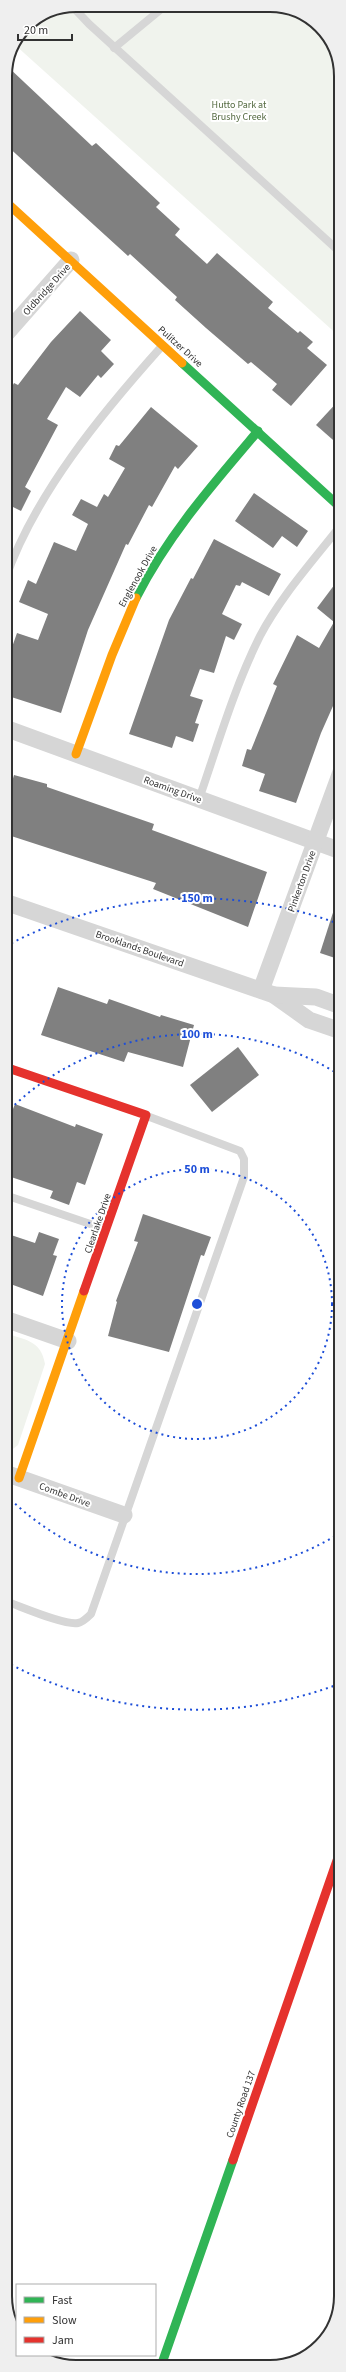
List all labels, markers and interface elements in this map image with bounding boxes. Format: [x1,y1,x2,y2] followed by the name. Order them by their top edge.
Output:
[18,16,72,42] scale bar
[24,22,48,39] text: 20 m
[211,98,267,124] park label: Hutto Park at Brushy Creek
[20,261,74,319] street label: Oldbridge Drive
[155,323,206,371] street label: Pulitzer Drive
[115,543,161,610] street label: Englenook Drive
[142,773,204,807] street label: Roaming Drive
[284,849,320,914] street label: Pinkerton Drive
[181,890,213,907] text: 150 m
[94,927,186,971] street label: Brooklands Boulevard
[181,1026,213,1043] text: 100 m
[184,1161,210,1178] text: 50 m
[81,1191,115,1255] street label: Clearlake Drive
[190,1297,204,1311] centre of rings
[37,1479,92,1511] street label: Combe Drive
[223,2069,259,2140] street label: County Road 137
[16,2284,156,2356] legend
[52,2292,72,2309] text: Fast
[52,2312,77,2329] text: Slow
[52,2332,74,2349] text: Jam

